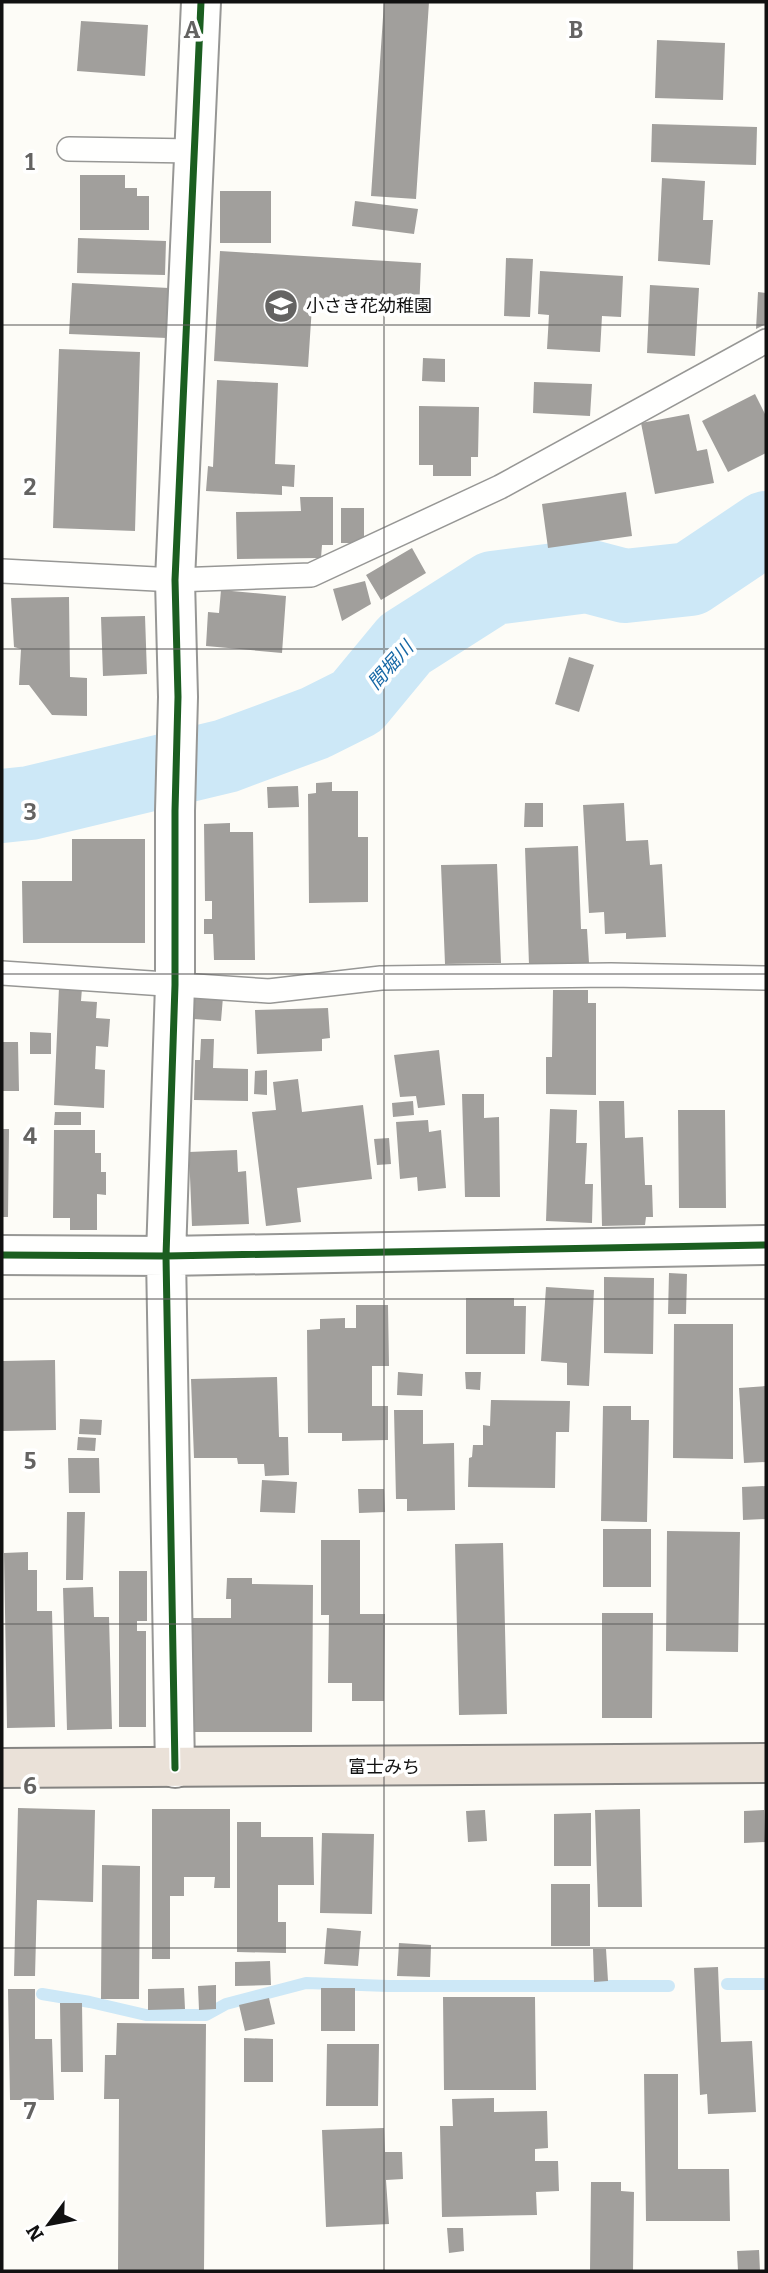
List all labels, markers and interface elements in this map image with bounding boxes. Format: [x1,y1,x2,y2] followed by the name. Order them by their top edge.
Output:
[184,16,201,44] text: A
[569,16,583,44] text: B
[25,148,35,176] text: 1
[262,287,300,325] school or university icon: 小さき花幼稚園
[306,295,432,317] place label: 小さき花幼稚園
[24,473,37,501] text: 2
[363,635,419,694] water label: 間堀川
[23,798,37,826] text: 3
[23,1122,37,1150] text: 4
[24,1447,36,1475] text: 5
[348,1756,420,1778] street label: 富士みち
[23,1772,37,1800] text: 6
[24,2097,37,2125] text: 7
[14,2189,84,2259] north arrow
[21,2220,49,2245] text: N

